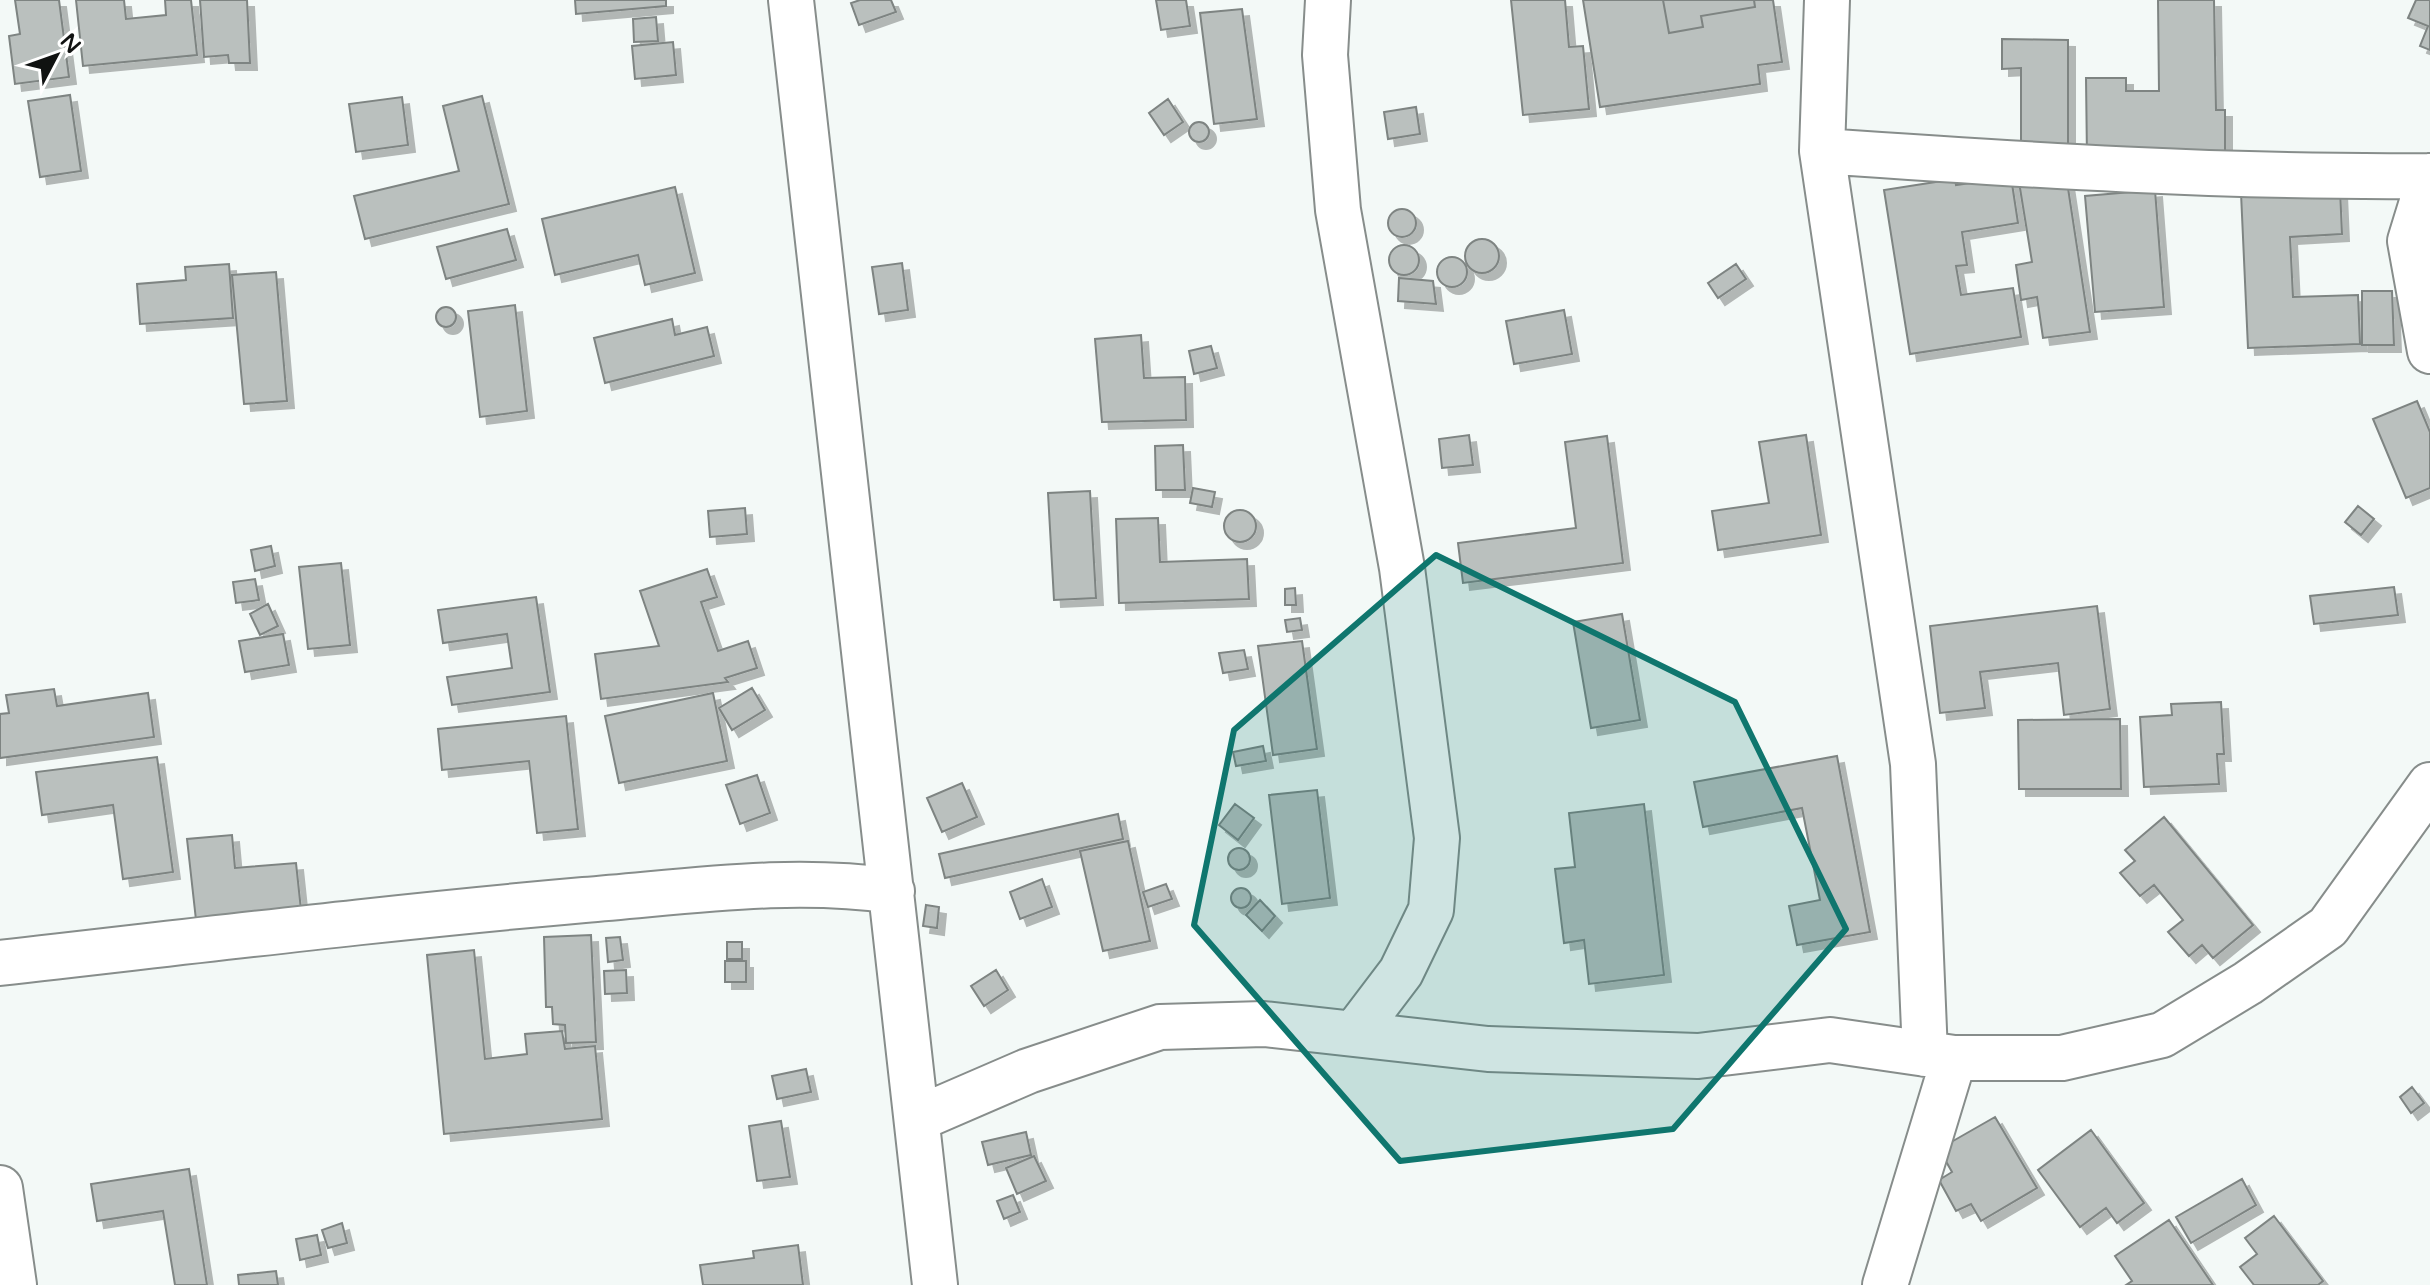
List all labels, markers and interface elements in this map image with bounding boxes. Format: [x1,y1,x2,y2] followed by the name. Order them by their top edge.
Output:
[16,16,96,96] north arrow
[55,28,86,59] text: N

